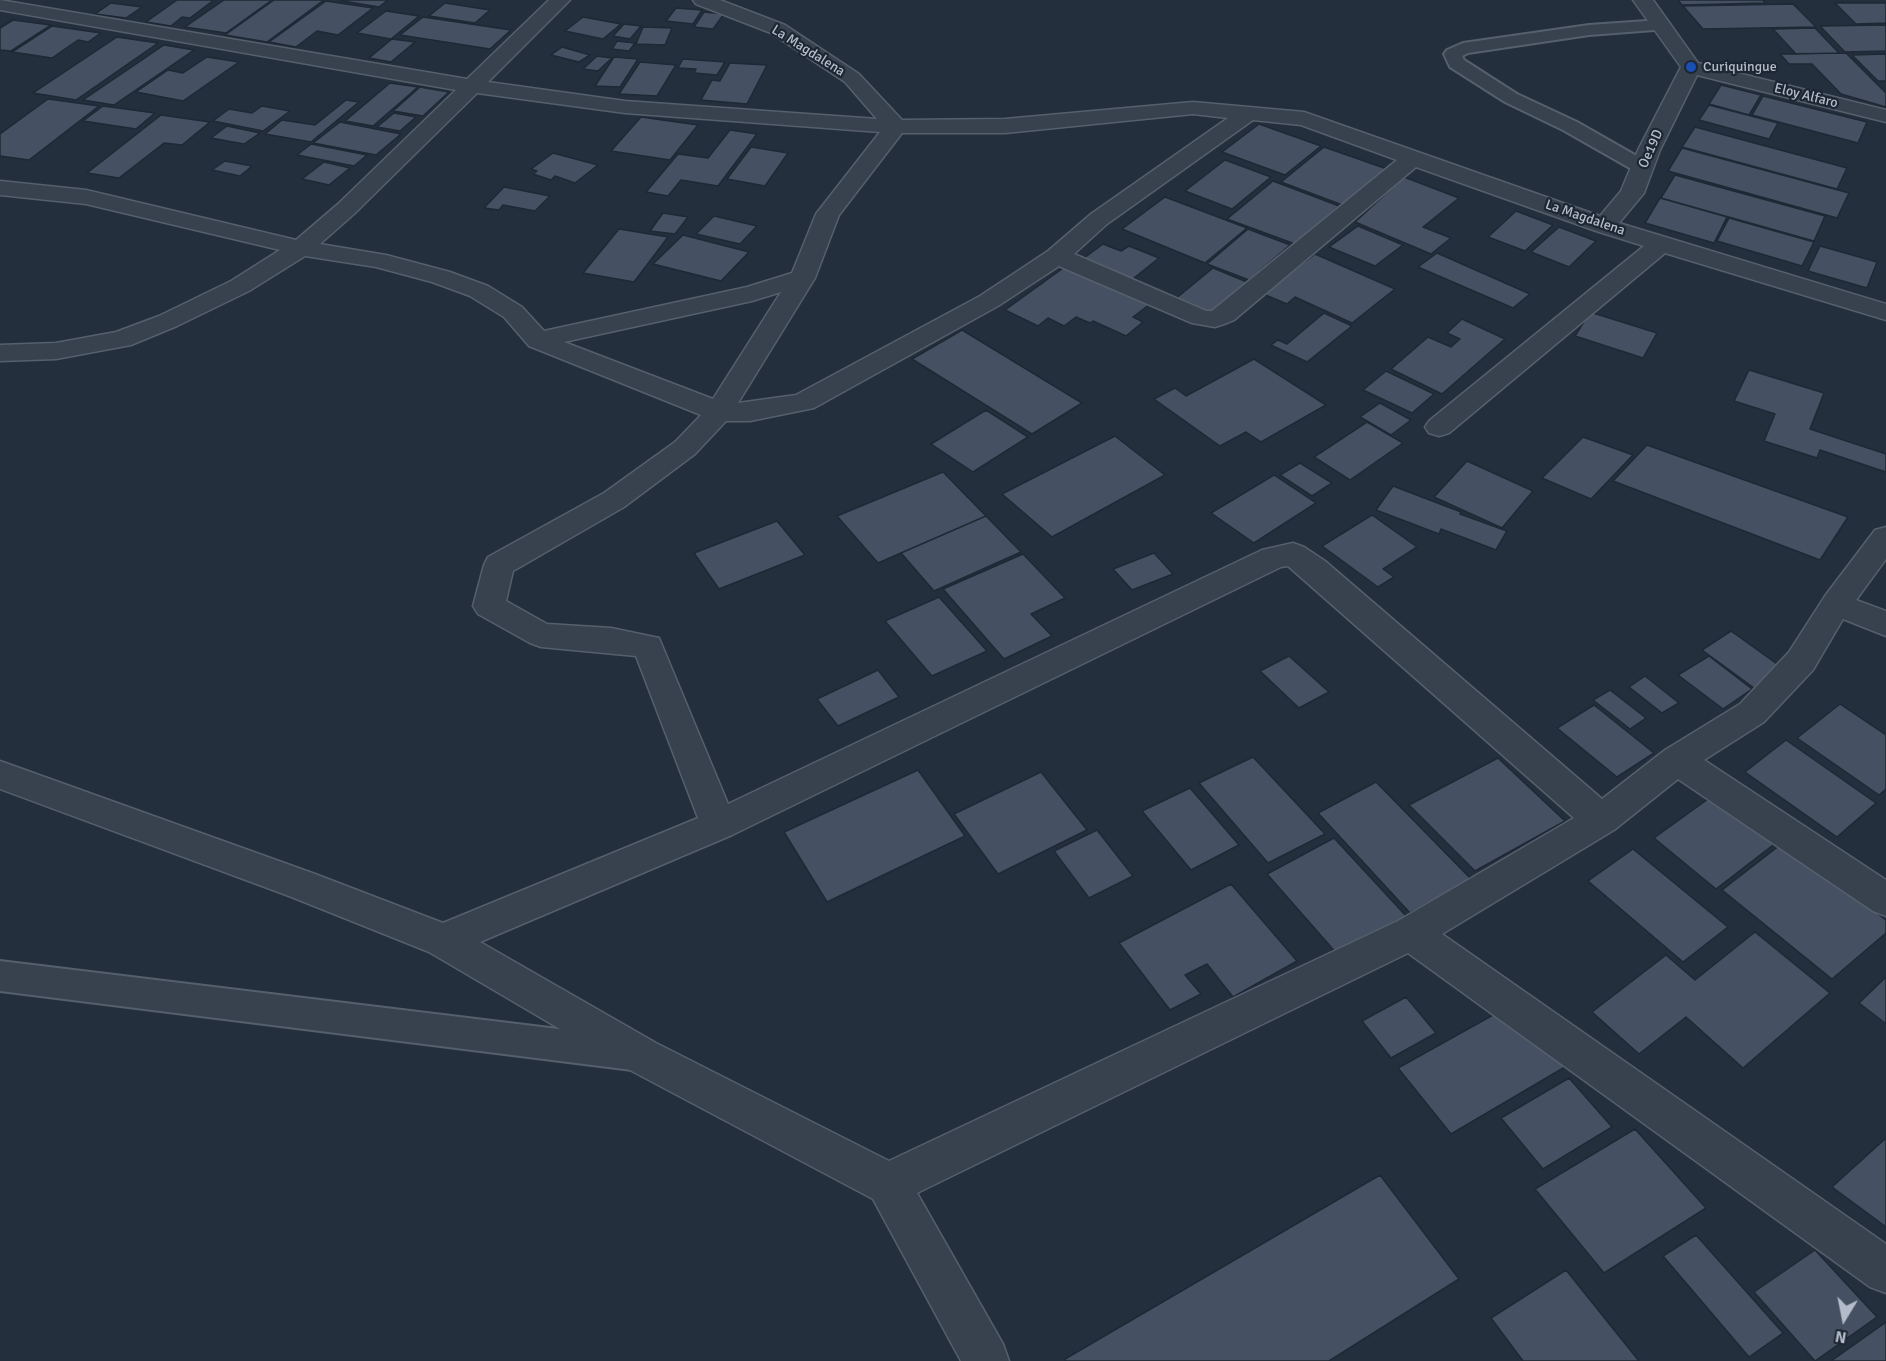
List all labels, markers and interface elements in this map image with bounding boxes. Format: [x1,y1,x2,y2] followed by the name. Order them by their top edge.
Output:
[768,22,848,80] street label: La Magdalena
[1703,59,1777,75] place label: Curiquingue
[1684,60,1698,74] marker: Curiquingue
[1772,80,1840,112] street label: Eloy Alfaro
[1635,127,1667,171] street label: Oe19D
[1543,196,1627,240] street label: La Magdalena
[1814,1289,1874,1349] north arrow
[1834,1326,1848,1348] text: N

